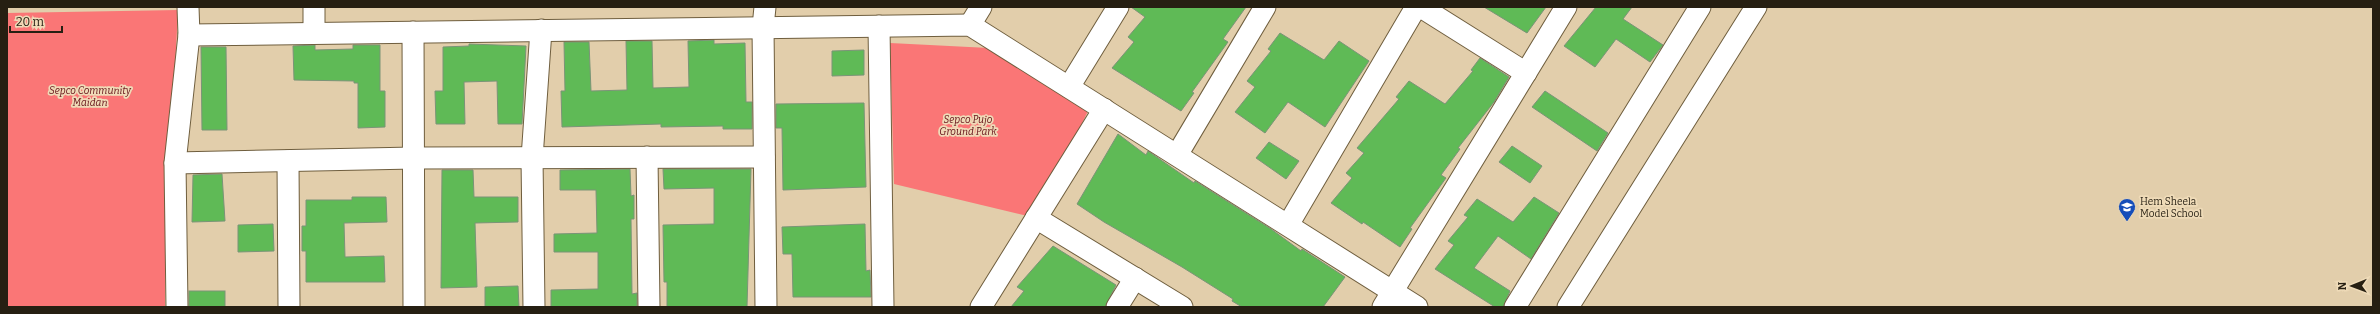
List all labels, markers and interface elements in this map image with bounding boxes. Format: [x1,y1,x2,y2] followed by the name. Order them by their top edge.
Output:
[10,8,62,34] scale bar
[16,15,45,29] text: 20 m
[49,85,132,109] park label: Sepco Community Maidan
[939,114,997,138] park label: Sepco Pujo Ground Park
[2140,196,2202,220] place label: Hem Sheela Model School
[2117,197,2137,222] school or university icon: Hem Sheela Model School
[2332,266,2372,306] north arrow
[2336,281,2349,291] text: N

